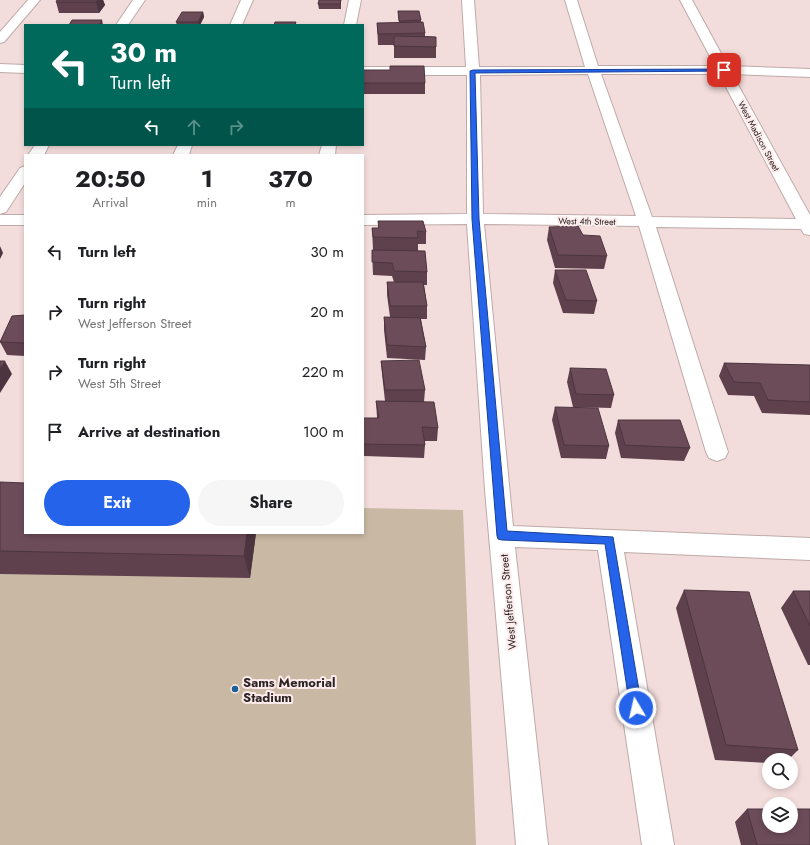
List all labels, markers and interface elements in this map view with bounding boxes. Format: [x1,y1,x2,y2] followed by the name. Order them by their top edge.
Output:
[110,32,177,73] text: 30 m
[44,40,96,92] icon: left
[707,53,741,87] pin
[713,59,735,81] icon: arrive
[110,70,170,96] text: Turn left
[735,99,783,174] street label: West Madison Street
[141,116,163,138] icon: left
[183,116,205,138] icon: ahead
[225,116,247,138] icon: right
[75,161,146,196] text: 20:50
[201,161,213,196] text: 1
[268,161,313,196] text: 370
[92,193,128,212] text: Arrival
[197,193,217,212] text: min
[285,193,296,212] text: m
[558,214,617,228] street label: West 4th Street
[44,241,66,263] icon: left
[78,241,136,263] text: Turn left
[311,241,344,263] text: 30 m
[78,292,146,314] text: Turn right
[44,301,66,323] icon: right
[310,301,344,323] text: 20 m
[78,314,191,333] text: West Jefferson Street
[78,352,146,374] text: Turn right
[44,361,66,383] icon: right
[302,361,344,383] text: 220 m
[78,374,161,393] text: West 5th Street
[44,421,66,443] icon: arrive
[78,421,220,443] text: Arrive at destination
[303,421,344,443] text: 100 m
[44,480,190,526] button: Exit
[198,480,344,526] button: Share
[496,553,520,650] street label: West Jefferson Street
[243,673,335,707] place label: Sams Memorial Stadium
[230,684,240,694] marker: Sams Memorial Stadium
[615,687,657,729] position arrow
[762,753,798,833] map controls
[762,753,798,789] button: search
[762,797,798,833] button: layers

